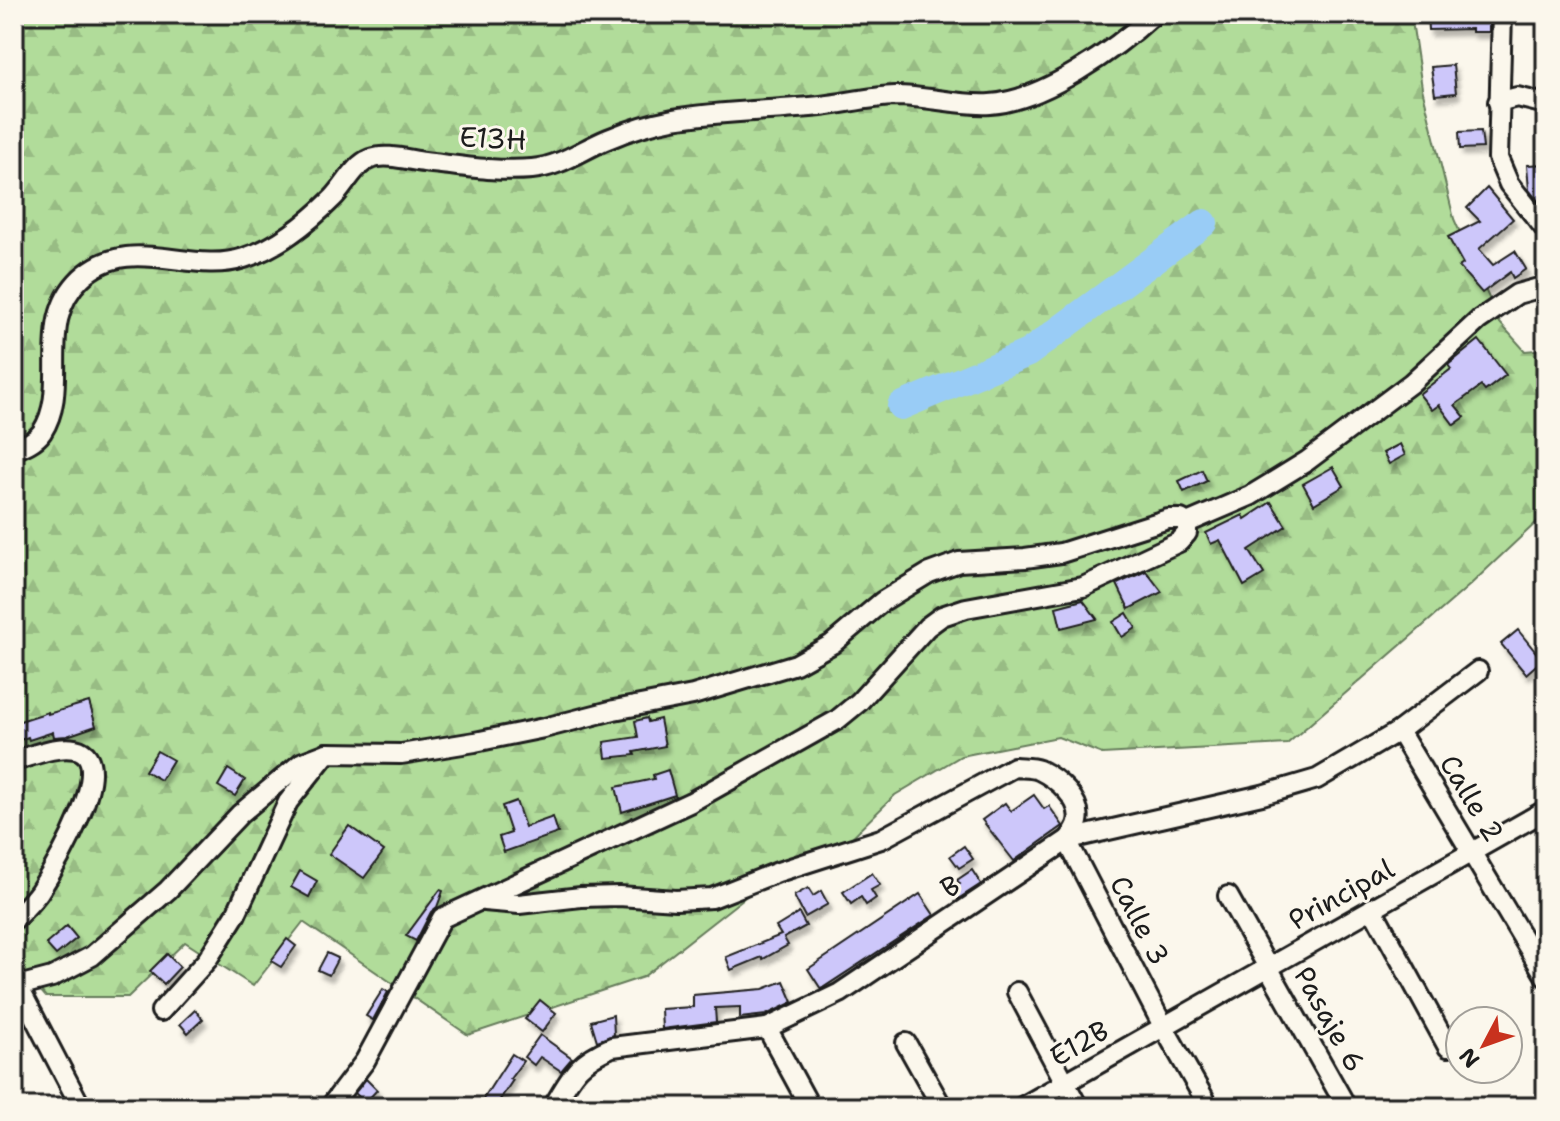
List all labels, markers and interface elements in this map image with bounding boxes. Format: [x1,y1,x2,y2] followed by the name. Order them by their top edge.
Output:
[459,117,527,159] street label: E13H
[1431,747,1513,849] street label: Calle 2
[1281,849,1401,939] street label: Principal
[933,866,967,906] street label: B
[1101,869,1179,971] street label: Calle 3
[1285,959,1375,1079] street label: Pasaje 6
[1444,1005,1524,1085] north arrow
[1043,1011,1115,1075] street label: E12B
[1453,1042,1486,1074] text: N

